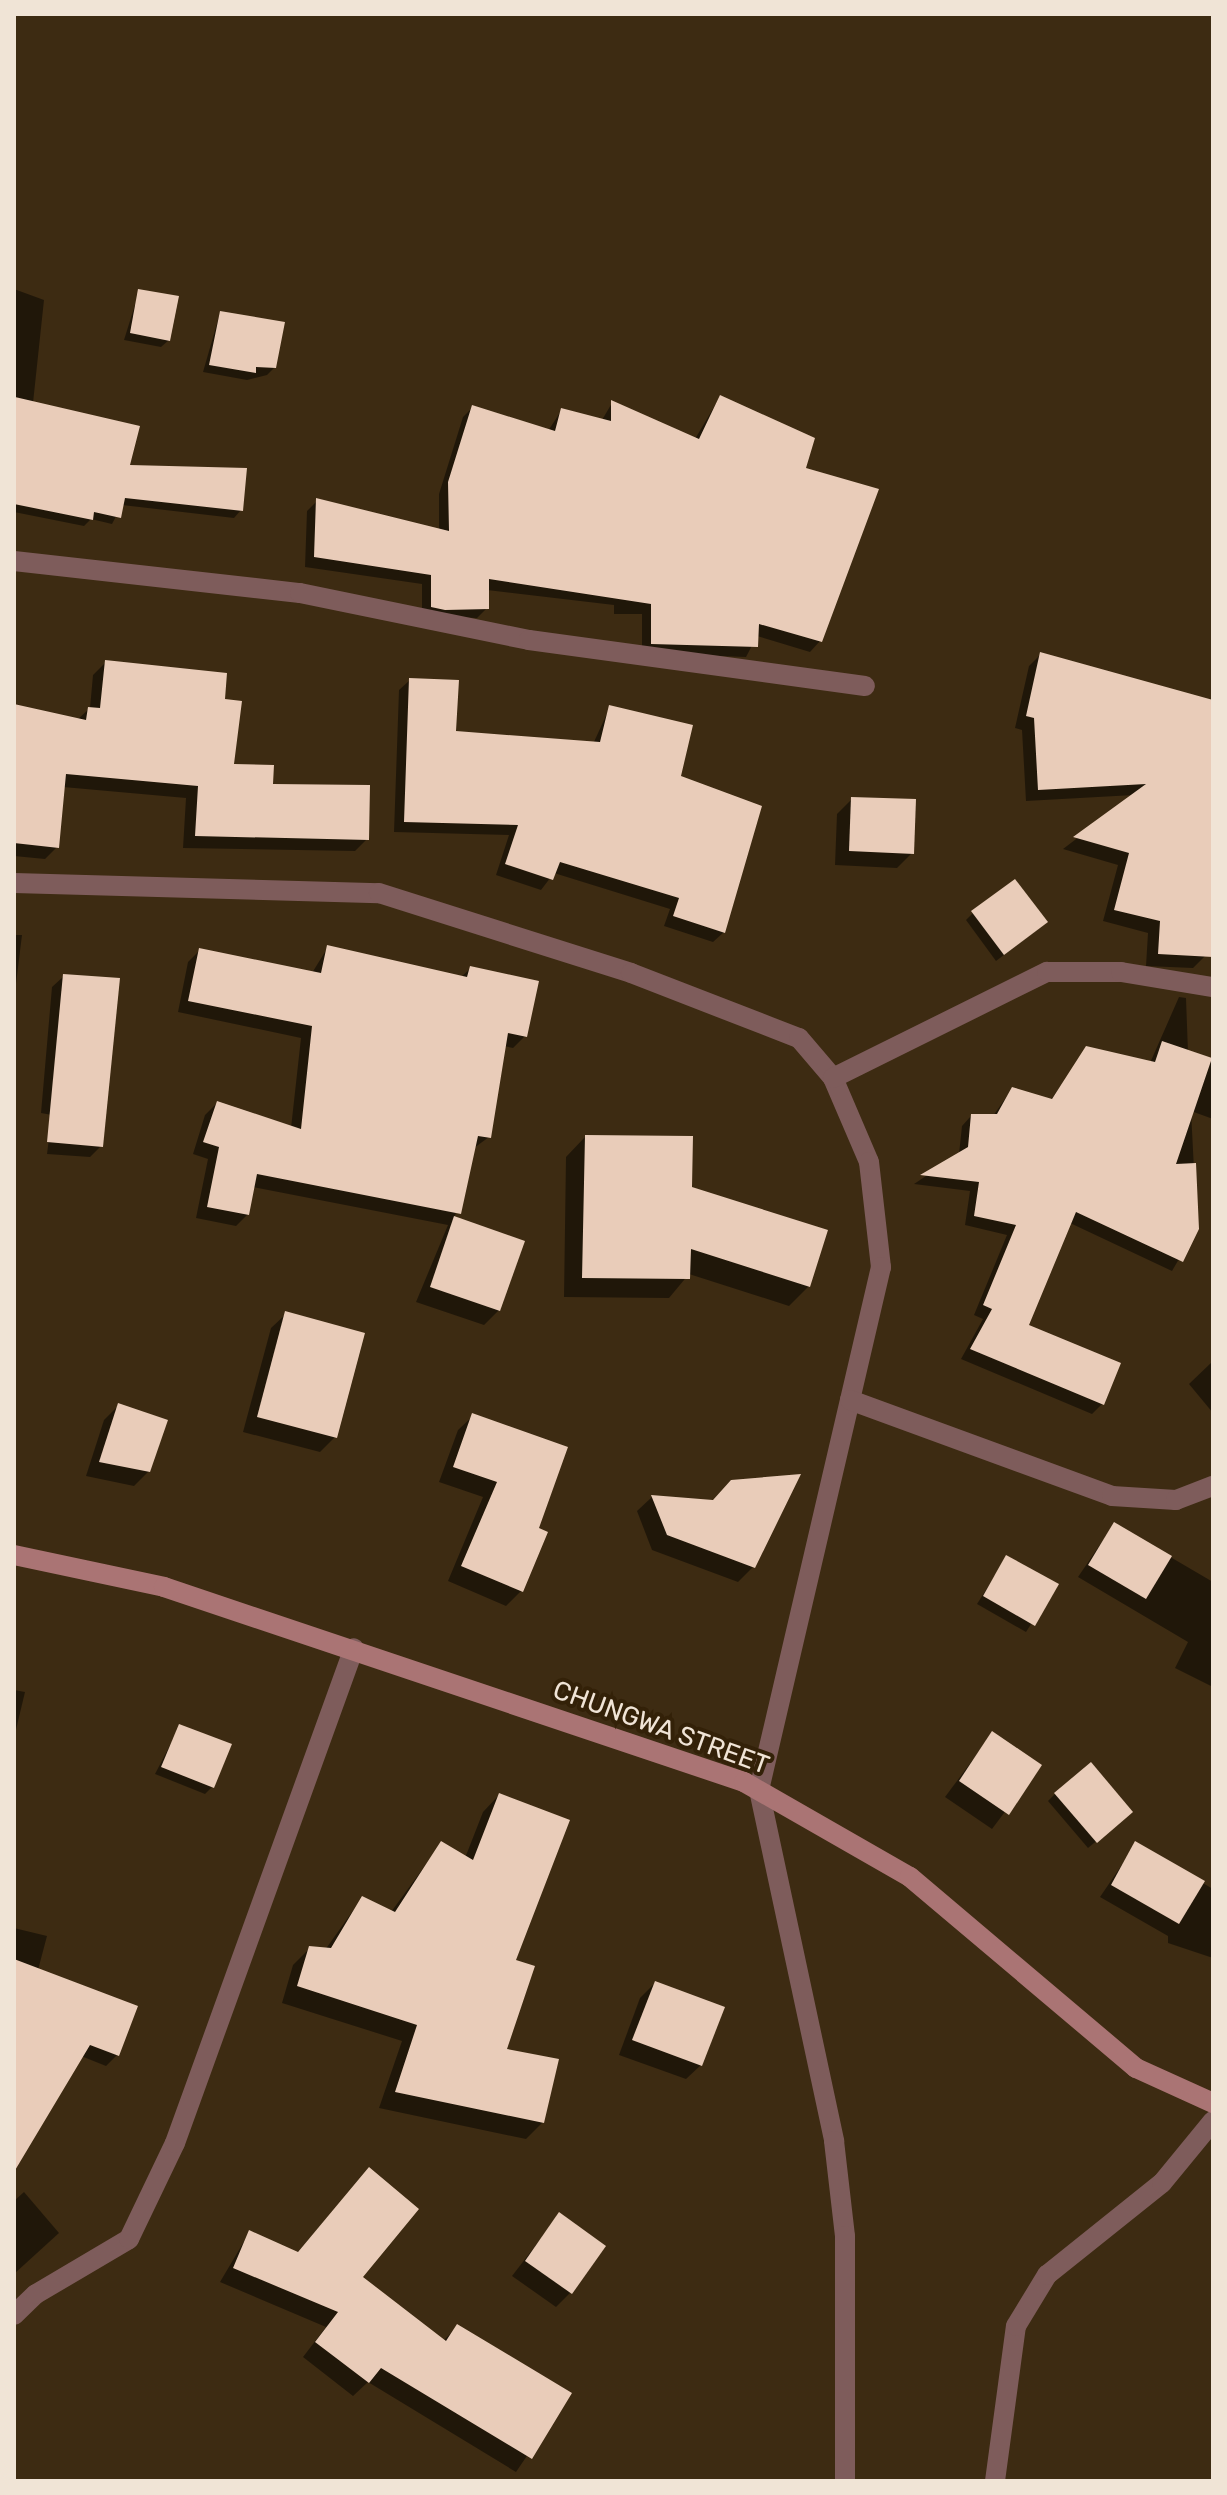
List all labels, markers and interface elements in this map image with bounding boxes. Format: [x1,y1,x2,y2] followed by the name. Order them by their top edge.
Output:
[548,1674,774,1782] street label: CHUNGWA STREET

